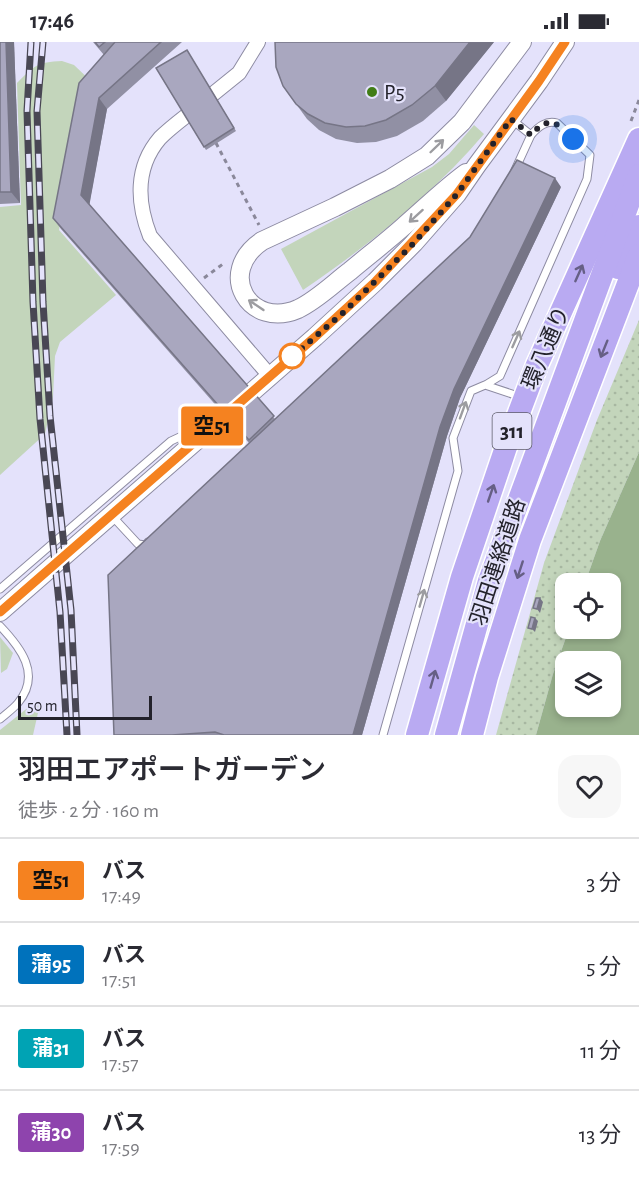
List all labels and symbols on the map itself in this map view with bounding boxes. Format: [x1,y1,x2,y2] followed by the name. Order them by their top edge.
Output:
[384,81,405,103] place label: P5
[365,85,379,99] marker: P5
[558,124,588,154] your location
[430,139,445,153] one-way arrow
[409,209,424,223] one-way arrow
[573,264,585,282] one-way arrow
[248,299,264,311] one-way arrow
[519,303,573,393] street label: 環八通り
[512,330,523,348] one-way arrow
[598,339,609,358] one-way arrow
[279,343,305,369] unlabelled marker
[458,401,469,420] one-way arrow
[178,406,246,446] line badge: 空51
[492,413,532,449] road number: 311
[486,484,497,503] one-way arrow
[466,496,529,628] street label: 羽田連絡道路
[514,560,525,579] one-way arrow
[417,589,428,608] one-way arrow
[428,670,439,689] one-way arrow
[18,693,152,720] scale bar

